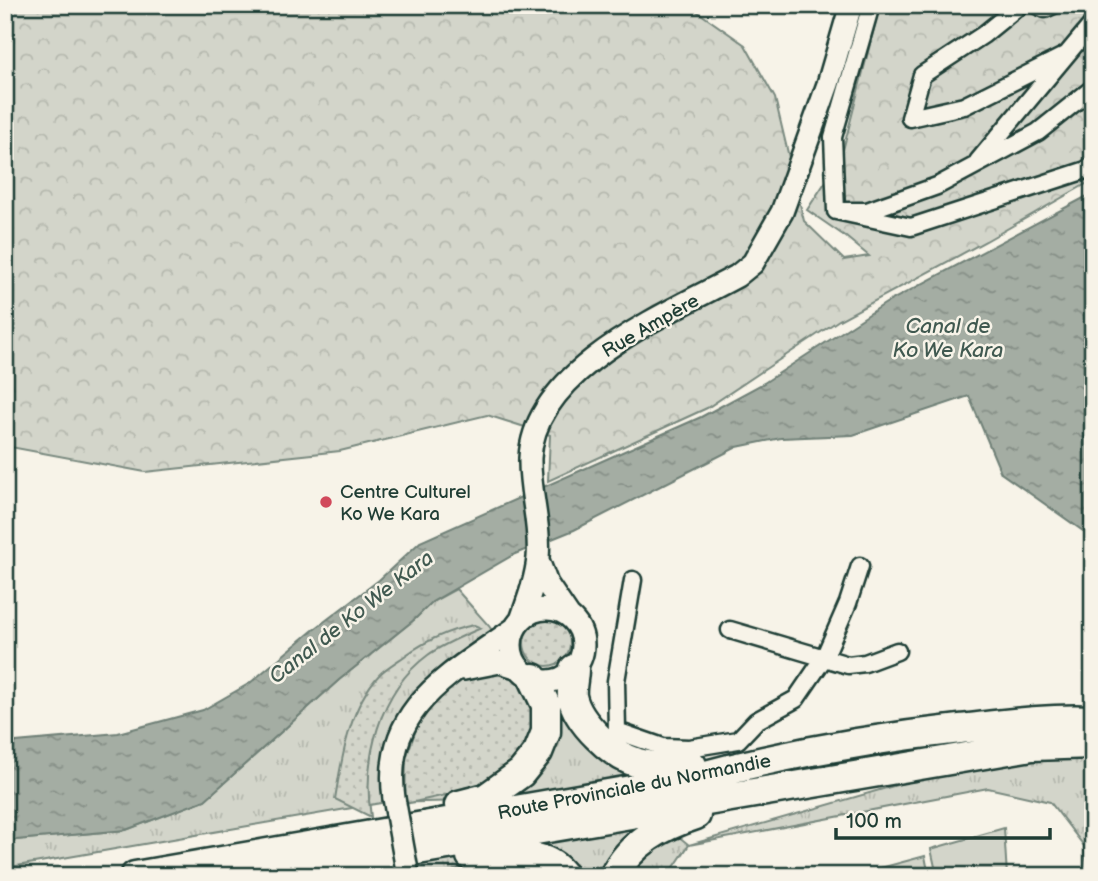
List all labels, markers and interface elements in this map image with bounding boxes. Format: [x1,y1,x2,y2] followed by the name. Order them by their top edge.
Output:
[598,289,703,363] street label: Rue Ampère
[893,314,1003,363] water label: Canal de Ko We Kara
[340,481,471,526] place label: Centre Culturel Ko We Kara
[318,494,334,510] marker: Centre Culturel Ko We Kara
[264,545,438,689] water label: Canal de Ko We Kara
[496,750,773,825] street label: Route Provinciale du Normandie
[836,797,1049,841] scale bar
[846,809,902,834] text: 100 m

